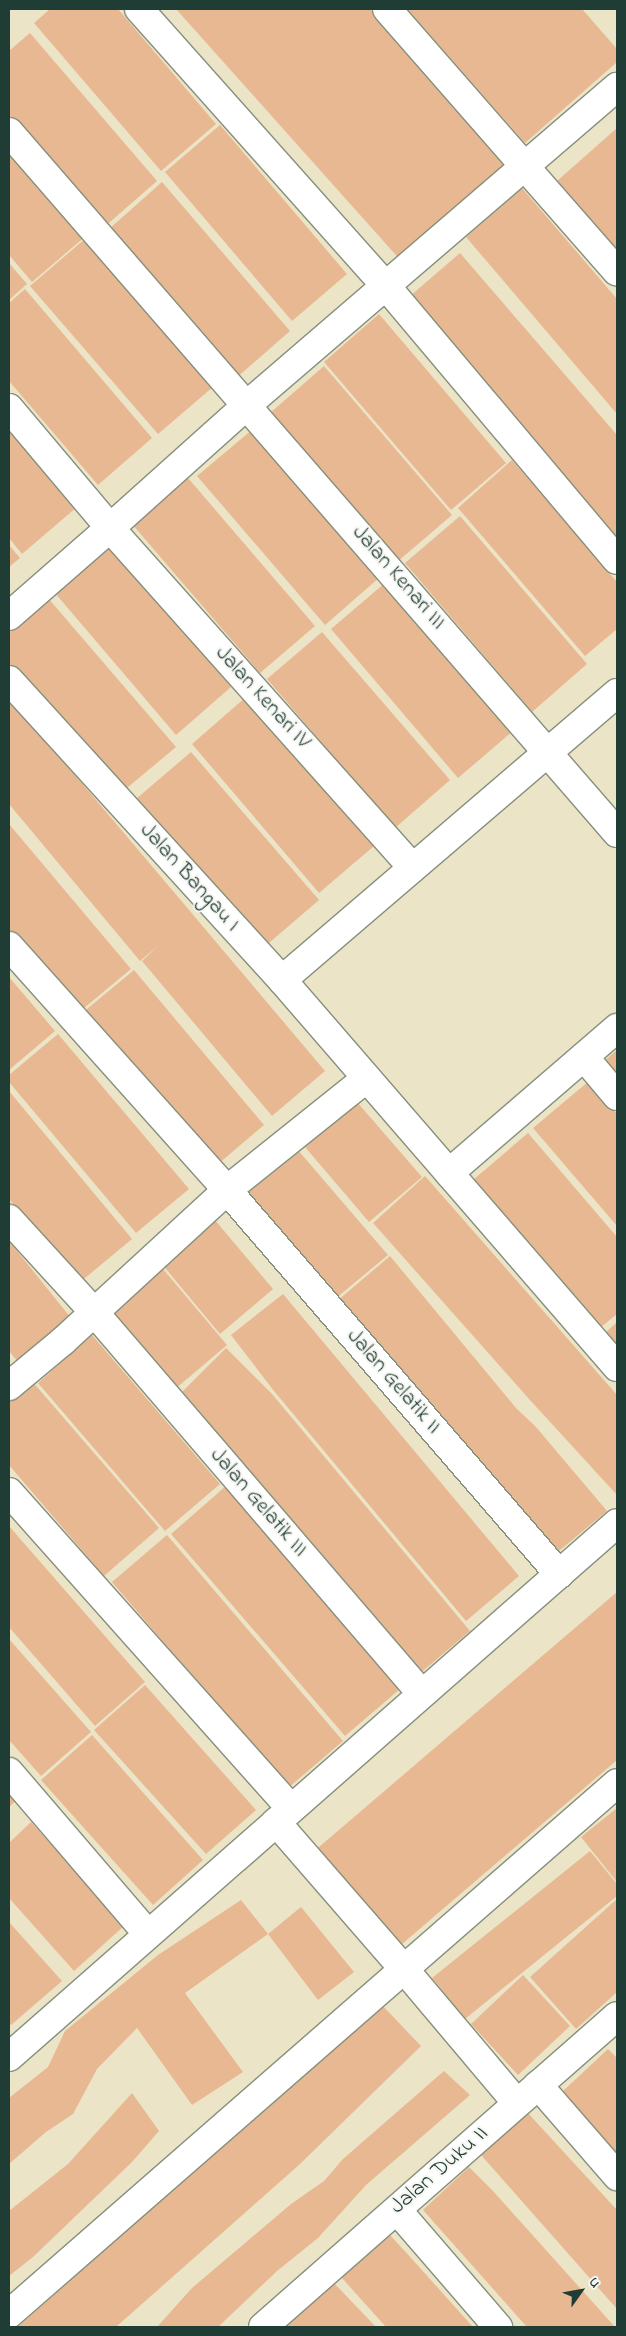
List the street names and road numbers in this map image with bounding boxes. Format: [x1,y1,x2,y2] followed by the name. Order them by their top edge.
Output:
[346,520,450,636] street label: Jalan Kenari III
[209,641,315,755] street label: Jalan Kenari IV
[133,818,245,938] street label: Jalan Bangau I
[340,1324,446,1440] street label: Jalan Gelatik II
[204,1443,312,1563] street label: Jalan Gelatik III
[386,2121,494,2221] street label: Jalan Duku II

